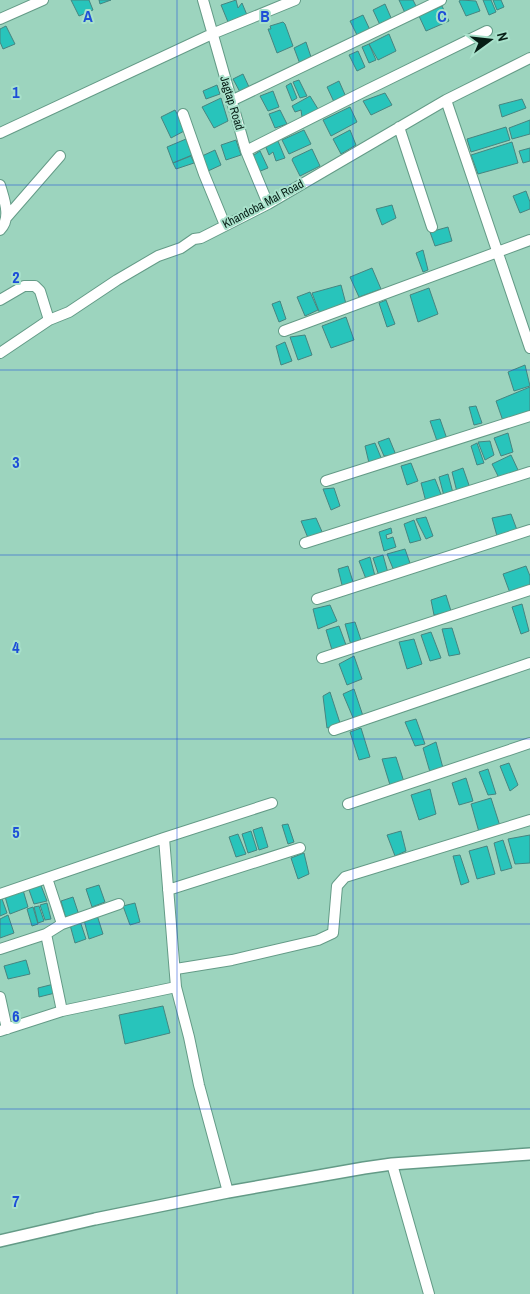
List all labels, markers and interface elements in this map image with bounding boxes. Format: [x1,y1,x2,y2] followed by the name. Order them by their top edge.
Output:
[83,5,93,27] text: A
[260,5,270,27] text: B
[437,5,447,27] text: C
[465,15,515,65] north arrow
[493,30,512,43] text: N
[216,74,248,132] street label: Jagtap Road
[12,81,20,103] text: 1
[220,176,306,232] street label: Khandoba Mal Road
[12,266,20,288] text: 2
[12,451,20,473] text: 3
[12,636,20,658] text: 4
[12,821,20,843] text: 5
[12,1005,20,1027] text: 6
[12,1190,20,1212] text: 7

